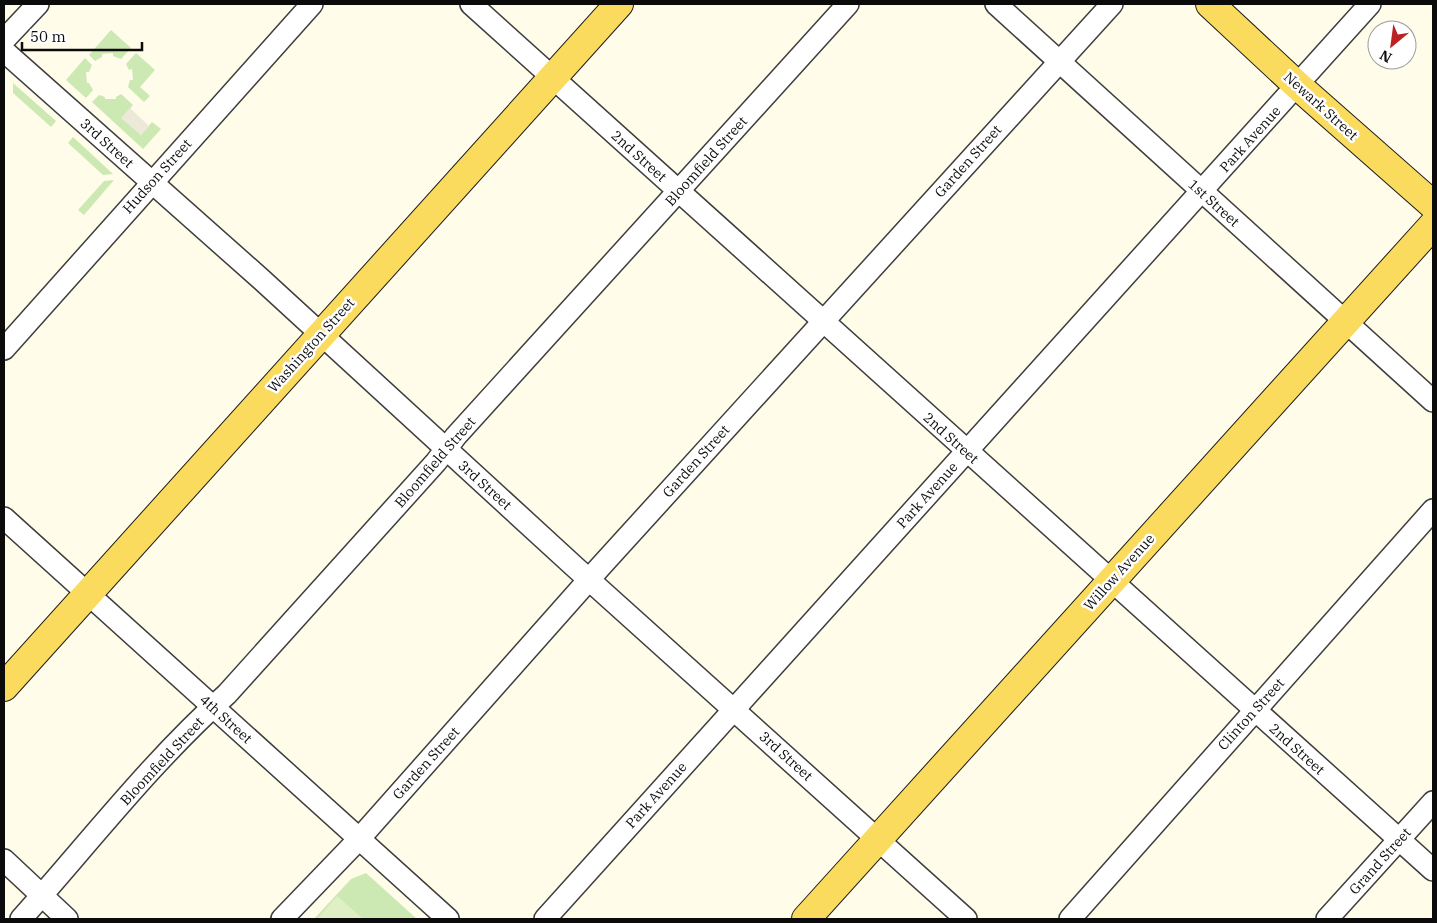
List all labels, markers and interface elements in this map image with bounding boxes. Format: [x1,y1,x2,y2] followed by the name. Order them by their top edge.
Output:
[22,20,142,52] scale bar
[1367,20,1417,70] north arrow
[30,27,66,46] text: 50 m
[1376,46,1395,67] text: N
[1280,68,1362,144] street label: Newark Street
[1216,102,1284,176] street label: Park Avenue
[661,112,751,210] street label: Bloomfield Street
[77,114,137,172] street label: 3rd Street
[931,121,1005,201] street label: Garden Street
[608,126,670,186] street label: 2nd Street
[119,135,195,217] street label: Hudson Street
[1185,175,1243,231] street label: 1st Street
[264,294,358,396] street label: Washington Street
[920,408,982,468] street label: 2nd Street
[391,413,479,511] street label: Bloomfield Street
[659,421,733,501] street label: Garden Street
[455,456,515,514] street label: 3rd Street
[893,458,961,532] street label: Park Avenue
[1080,530,1158,614] street label: Willow Avenue
[1214,674,1288,754] street label: Clinton Street
[196,691,256,747] street label: 4th Street
[116,713,208,809] street label: Bloomfield Street
[1266,719,1328,779] street label: 2nd Street
[389,723,463,803] street label: Garden Street
[756,727,816,785] street label: 3rd Street
[622,758,690,832] street label: Park Avenue
[1345,824,1415,898] street label: Grand Street

